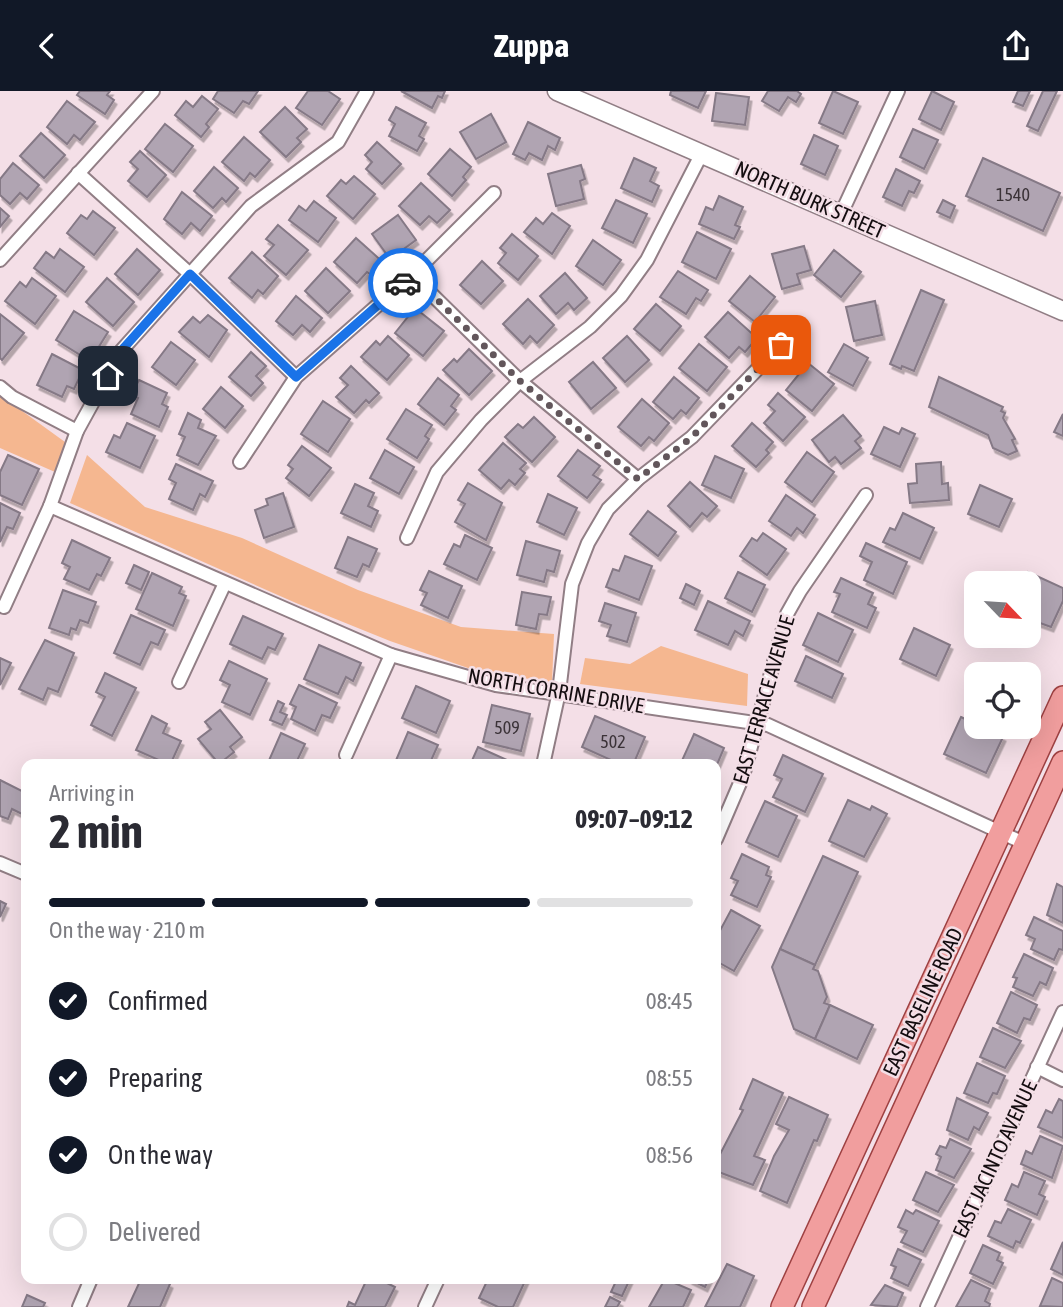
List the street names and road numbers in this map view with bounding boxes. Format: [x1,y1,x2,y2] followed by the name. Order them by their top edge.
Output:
[732,155,889,243] street label: NORTH BURK STREET
[728,613,799,787] street label: EAST TERRACE AVENUE
[466,663,646,717] street label: NORTH CORRINE DRIVE
[877,924,967,1079] street label: EAST BASELINE ROAD
[947,1076,1041,1241] street label: EAST JACINTO AVENUE

